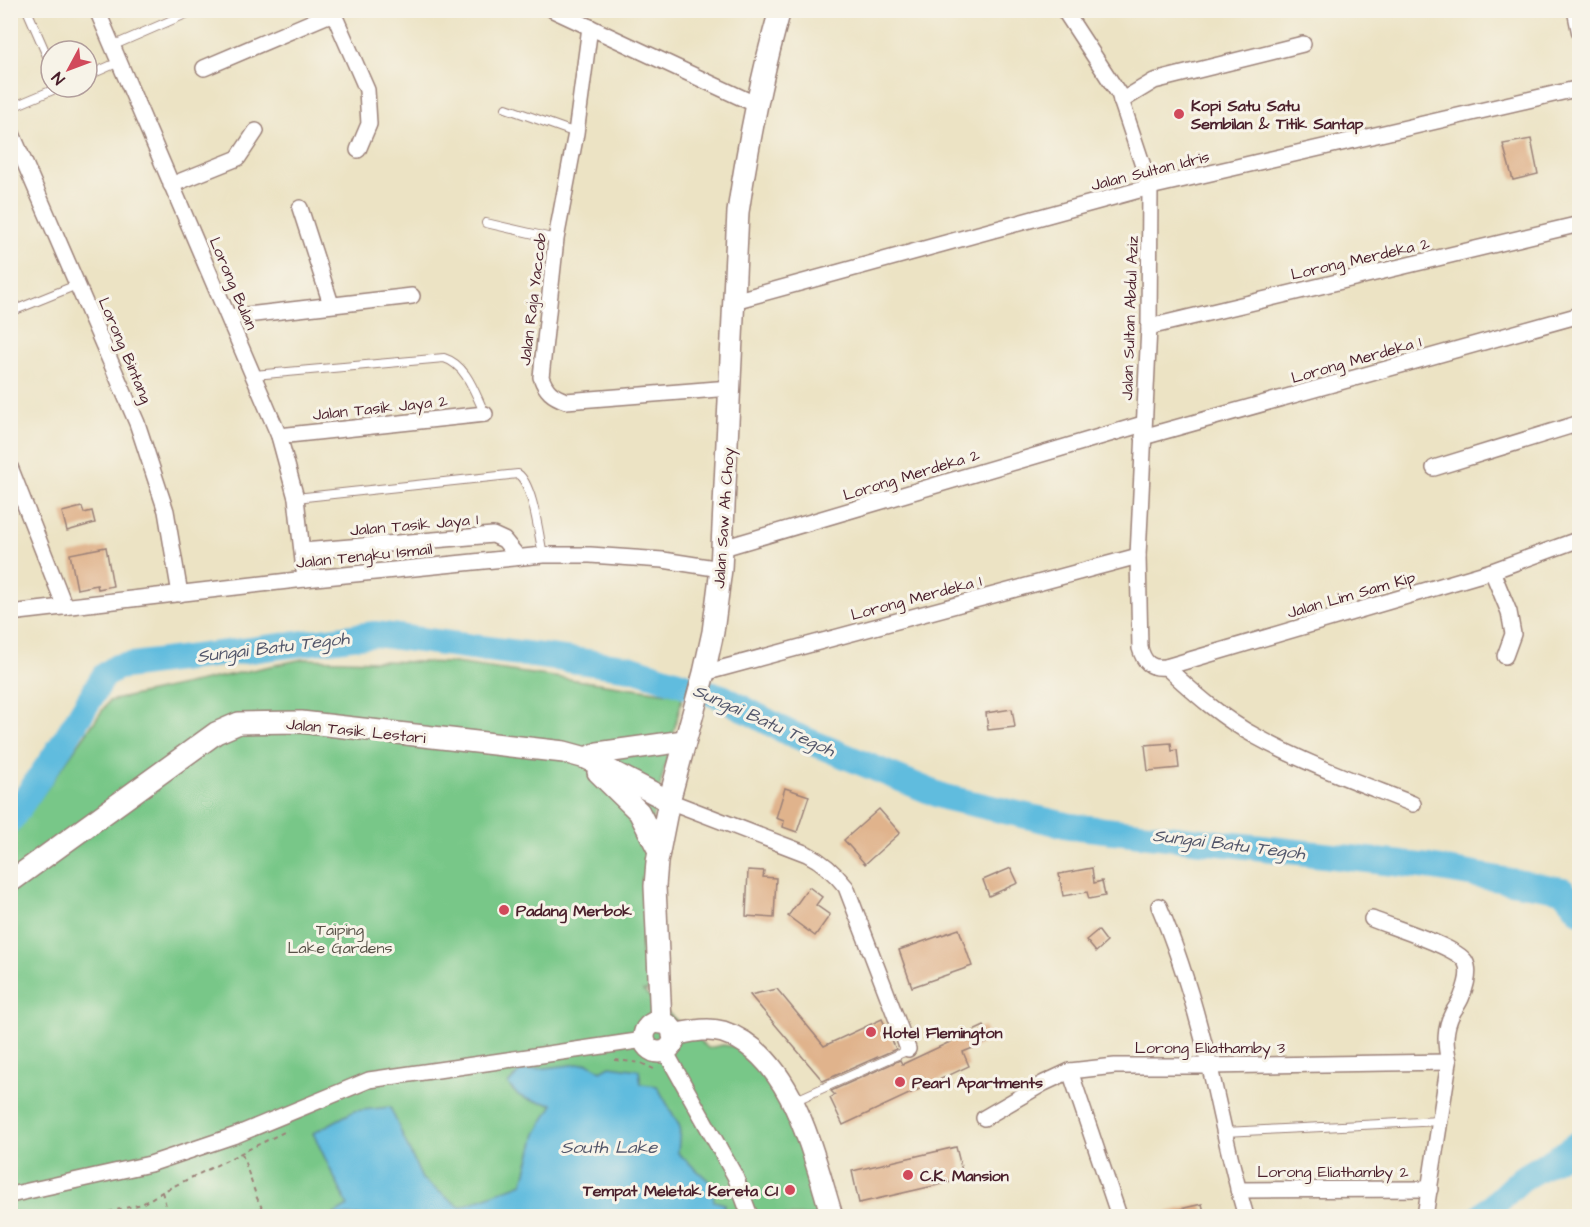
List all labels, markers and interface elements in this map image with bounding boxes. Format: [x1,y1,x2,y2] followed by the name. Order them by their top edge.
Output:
[39,39,99,99] north arrow
[47,67,70,89] text: N
[1190,95,1364,135] place label: Kopi Satu Satu Sembilan & Titik Santap
[1172,107,1186,121] marker: Kopi Satu Satu Sembilan & Titik Santap
[1089,146,1212,196] street label: Jalan Sultan Idris
[514,231,552,367] street label: Jalan Raja Yaccob
[1289,232,1432,287] street label: Lorong Merdeka 2
[203,234,262,334] street label: Lorong Bulan
[1116,235,1144,401] street label: Jalan Sultan Abdul Aziz
[92,294,157,407] street label: Lorong Bintang
[1289,331,1424,390] street label: Lorong Merdeka 1
[312,390,449,427] street label: Jalan Tasik Jaya 2
[840,444,983,507] street label: Lorong Merdeka 2
[708,447,741,589] street label: Jalan Saw Ah Choy
[349,508,479,543] street label: Jalan Tasik Jaya 1
[295,538,433,575] street label: Jalan Tengku Ismail
[1285,566,1418,624] street label: Jalan Lim Sam Kip
[848,570,984,627] street label: Lorong Merdeka 1
[196,626,352,670] water label: Sungai Batu Tegoh
[688,678,840,764] water label: Sungai Batu Tegoh
[285,713,427,749] street label: Jalan Tasik Lestari
[1151,823,1307,867] water label: Sungai Batu Tegoh
[516,900,632,924] place label: Padang Merbok
[497,903,511,917] marker: Padang Merbok
[287,919,393,959] park label: Taiping Lake Gardens
[883,1022,1003,1046] place label: Hotel Flemington
[864,1025,878,1039] marker: Hotel Flemington
[1135,1037,1285,1060] street label: Lorong Eliathamby 3
[912,1072,1043,1094] place label: Pearl Apartments
[893,1075,907,1089] marker: Pearl Apartments
[561,1135,659,1160] water label: South Lake
[1257,1161,1409,1184] street label: Lorong Eliathamby 2
[920,1165,1009,1187] place label: C.K. Mansion
[901,1168,915,1182] marker: C.K. Mansion
[582,1180,779,1202] place label: Tempat Meletak Kereta C1
[783,1183,797,1197] marker: Tempat Meletak Kereta C1

